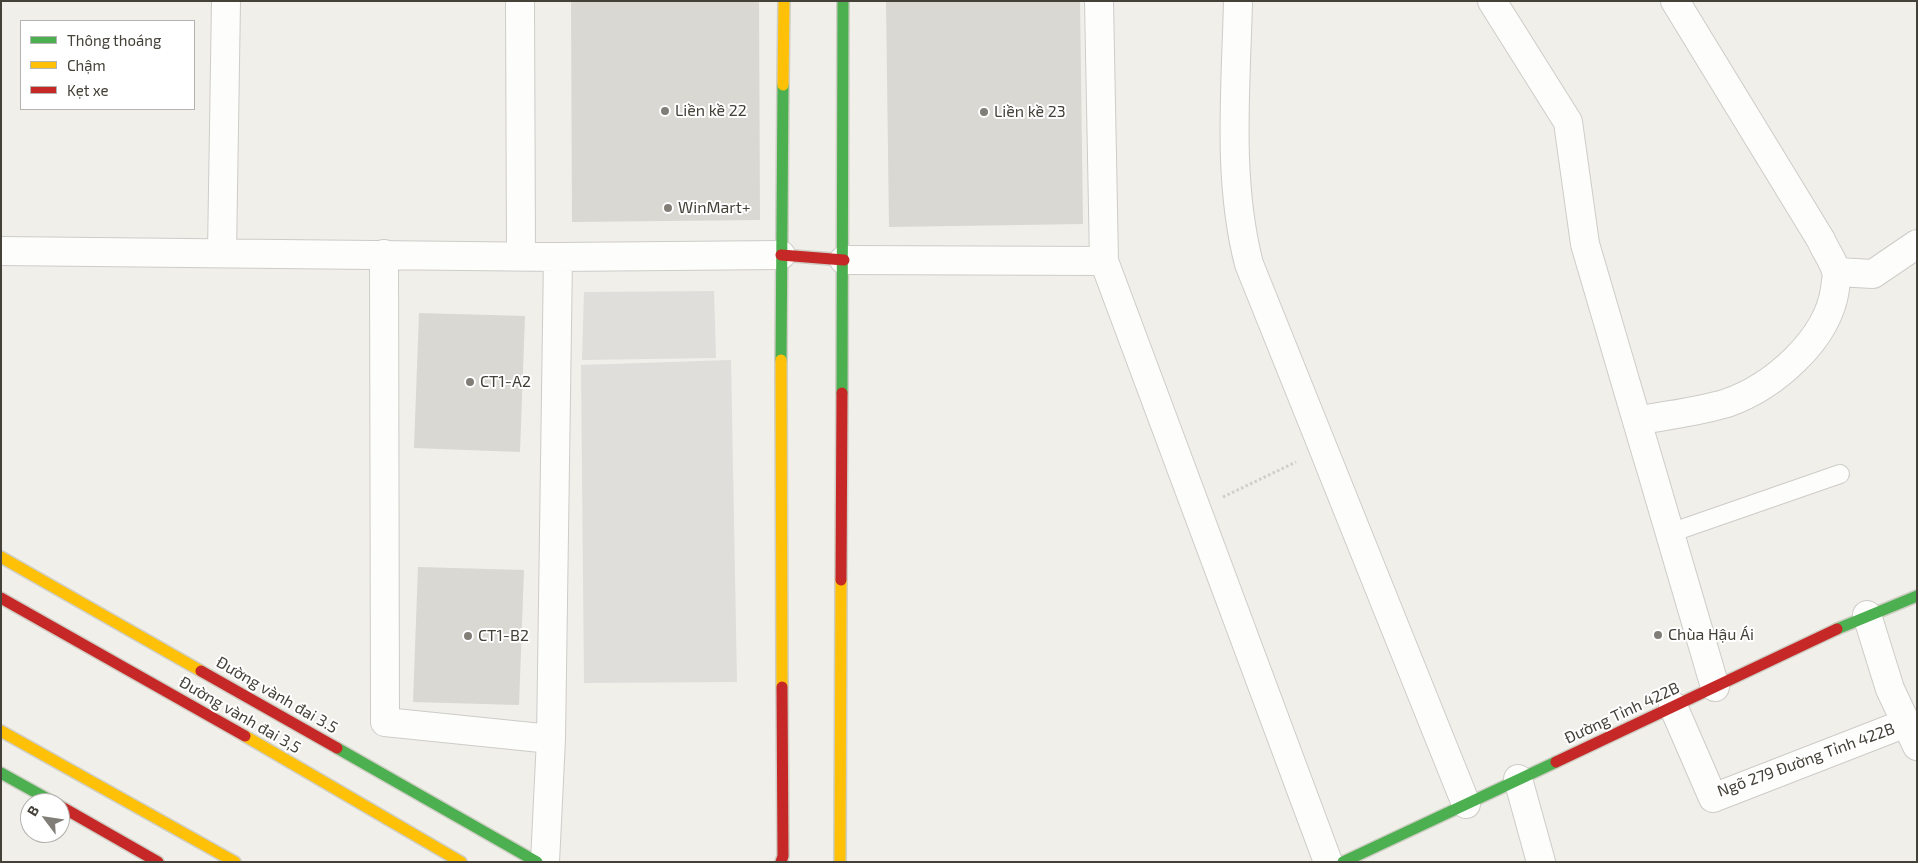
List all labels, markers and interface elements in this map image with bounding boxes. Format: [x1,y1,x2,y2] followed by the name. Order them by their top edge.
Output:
[20,20,195,110] legend
[67,31,161,49] text: Thông thoáng
[67,56,106,74] text: Chậm
[67,81,109,99] text: Kẹt xe
[675,101,747,121] place label: Liền kề 22
[994,102,1066,122] place label: Liền kề 23
[659,105,671,117] marker: Liền kề 22
[978,106,990,118] marker: Liền kề 23
[678,198,751,218] place label: WinMart+
[662,202,674,214] marker: WinMart+
[480,372,531,392] place label: CT1-A2
[464,376,476,388] marker: CT1-A2
[1668,625,1754,645] place label: Chùa Hậu Ái
[478,626,529,646] place label: CT1-B2
[1652,629,1664,641] marker: Chùa Hậu Ái
[462,630,474,642] marker: CT1-B2
[213,652,341,738] street label: Đường vành đai 3.5
[176,672,304,758] street label: Đường vành đai 3,5
[1562,678,1682,748] street label: Đường Tỉnh 422B
[1715,719,1897,801] street label: Ngõ 279 Đường Tỉnh 422B
[20,793,70,843] north arrow
[23,802,42,819] text: B

